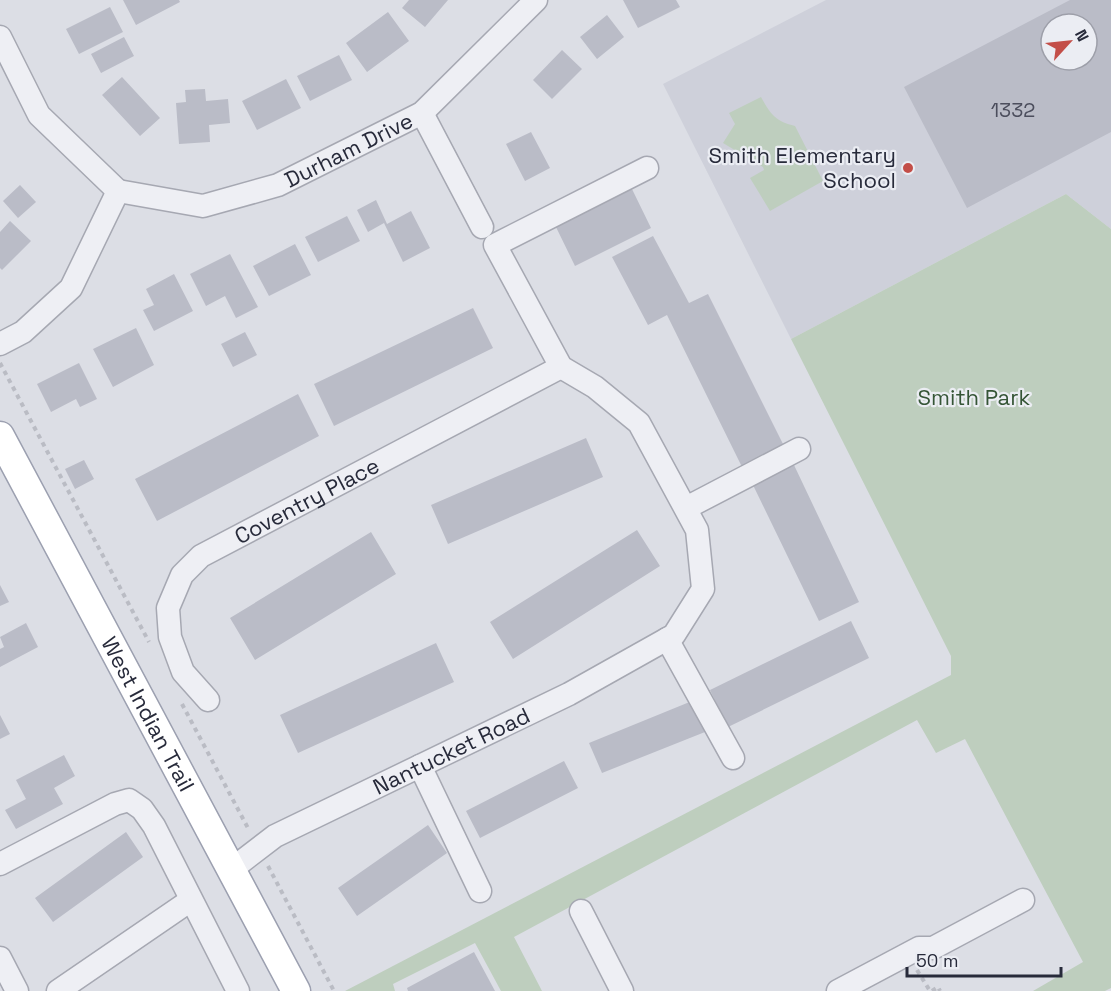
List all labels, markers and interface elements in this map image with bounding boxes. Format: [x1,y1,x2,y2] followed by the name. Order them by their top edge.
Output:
[1039,12,1099,72] north arrow
[1070,26,1094,45] text: N
[991,97,1035,123] house number: 1332
[280,106,417,194] street label: Durham Drive
[709,141,896,194] place label: Smith Elementary School
[901,161,915,175] marker: Smith Elementary School
[918,383,1031,411] park label: Smith Park
[229,451,384,550] street label: Coventry Place
[96,632,201,796] street label: West Indian Trail
[368,701,534,801] street label: Nantucket Road
[907,940,1062,978] scale bar
[916,949,958,972] text: 50 m

